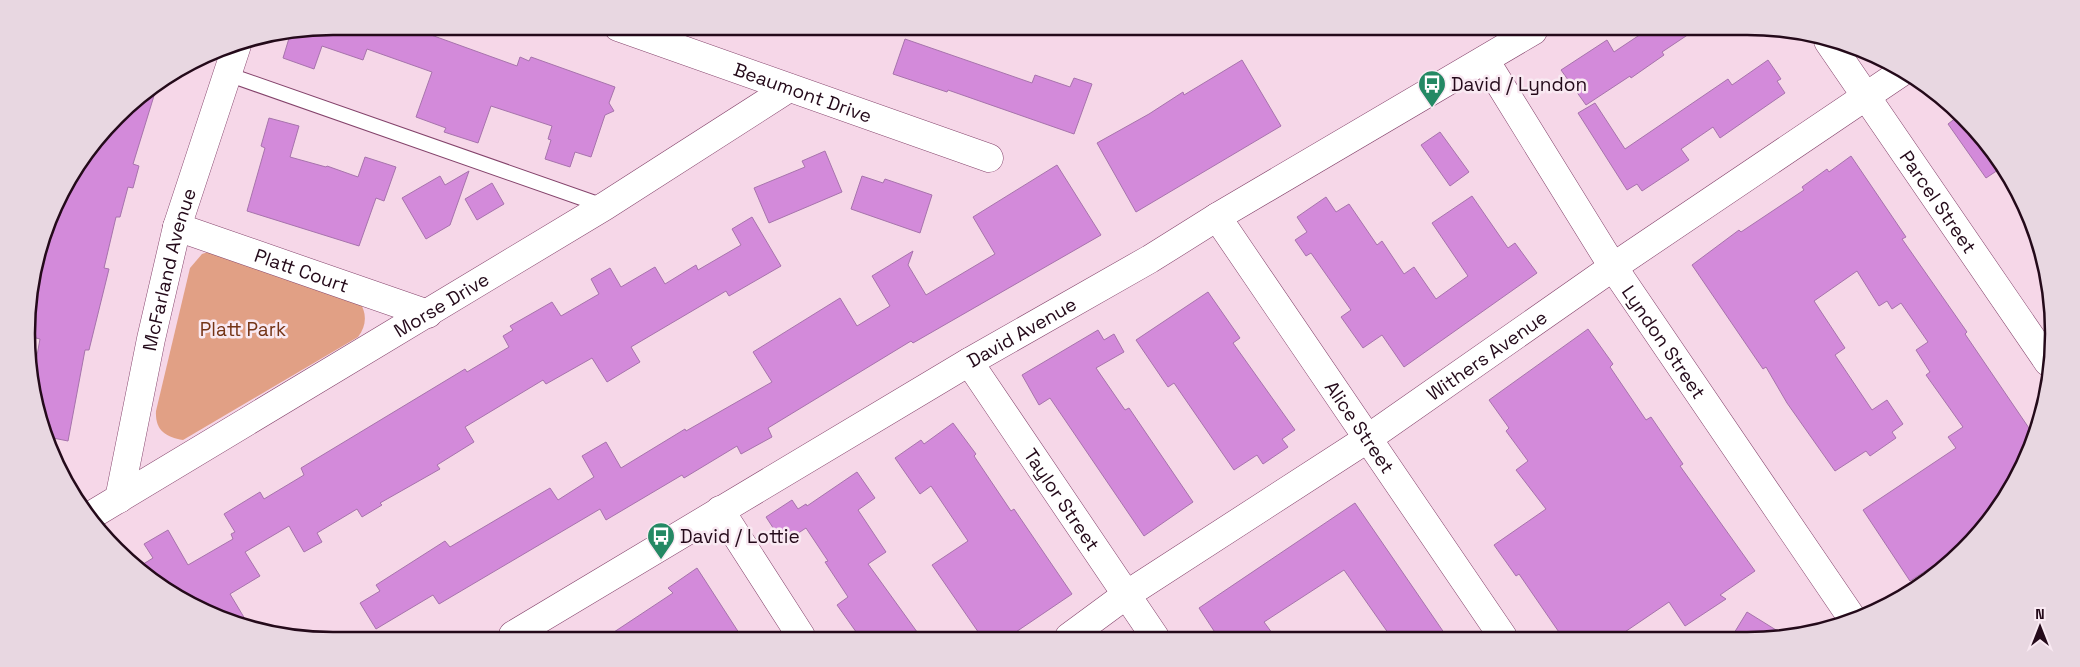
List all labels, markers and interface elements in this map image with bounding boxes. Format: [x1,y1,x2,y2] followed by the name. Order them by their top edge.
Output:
[730,57,875,129] street label: Beaumont Drive
[1417,69,1447,108] bus stop icon: David / Lyndon
[1451,72,1587,97] place label: David / Lyndon
[1894,146,1982,258] street label: Parcel Street
[137,185,202,353] street label: McFarland Avenue
[251,243,352,299] street label: Platt Court
[389,267,494,343] street label: Morse Drive
[1616,280,1711,404] street label: Lyndon Street
[963,291,1081,374] street label: David Avenue
[1422,305,1552,407] street label: Withers Avenue
[200,317,286,342] park label: Platt Park
[1319,376,1400,478] street label: Alice Street
[1018,444,1105,556] street label: Taylor Street
[646,521,676,560] bus stop icon: David / Lottie
[680,524,800,549] place label: David / Lottie
[2015,602,2065,652] north arrow
[2035,605,2045,623] text: N

